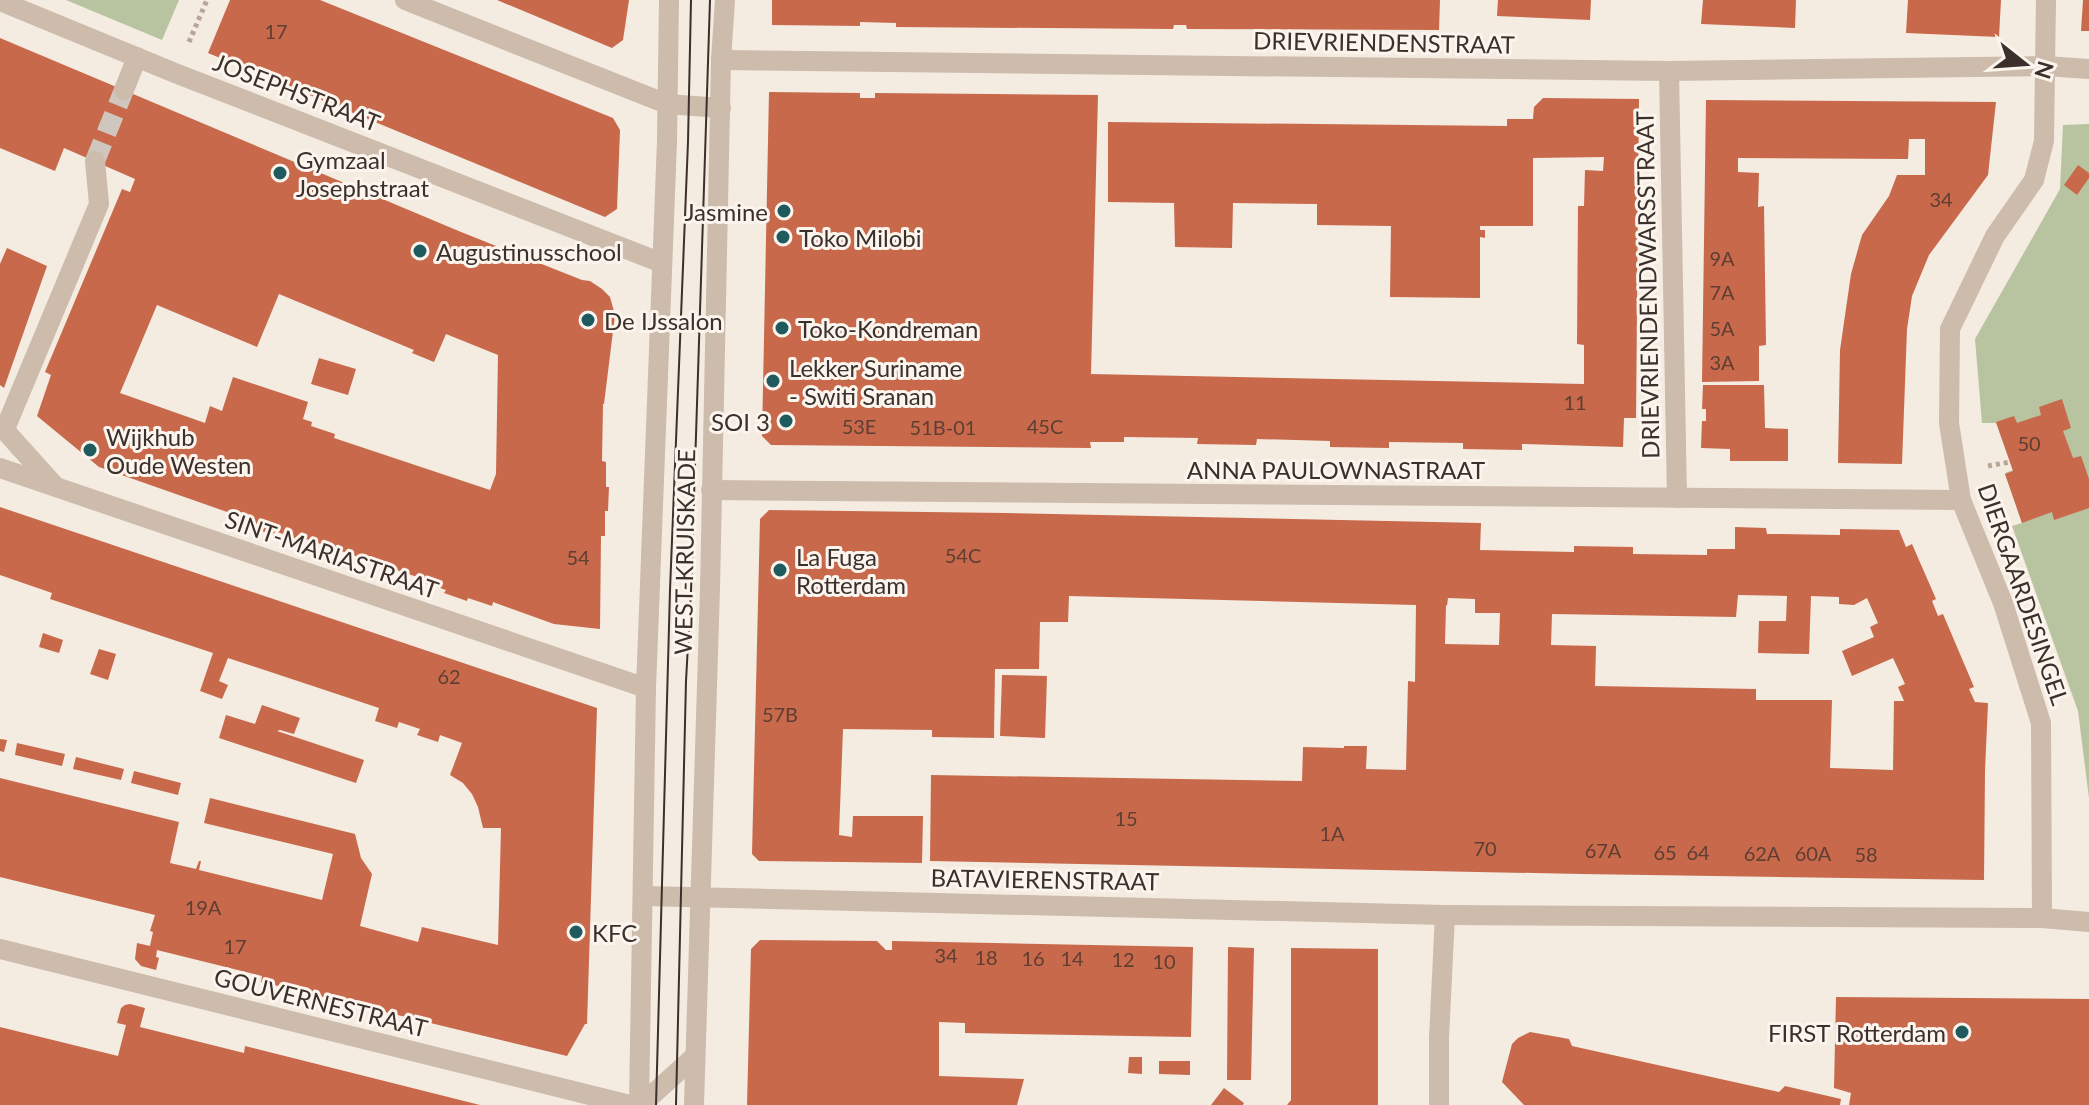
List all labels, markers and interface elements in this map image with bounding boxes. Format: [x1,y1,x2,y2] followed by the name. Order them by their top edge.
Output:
[264,19,288,43] house number: 17
[1985,24,2065,104] north arrow
[1253,25,1515,59] street label: DRIEVRIENDENSTRAAT
[210,47,384,137] street label: JOSEPHSTRAAT
[2029,58,2060,82] text: N
[1629,111,1665,459] street label: DRIEVRIENDENDWARSSTRAAT
[296,145,429,202] place label: Gymzaal Josephstraat
[271,164,289,182] marker: Gymzaal Josephstraat
[1929,187,1953,211] house number: 34
[684,197,768,226] place label: Jasmine
[775,202,793,220] marker: Jasmine
[799,223,921,252] place label: Toko Milobi
[774,228,792,246] marker: Toko Milobi
[436,237,622,266] place label: Augustinusschool
[411,242,429,260] marker: Augustinusschool
[1709,246,1735,270] house number: 9A
[1709,280,1735,304] house number: 7A
[604,306,723,335] place label: De IJssalon
[579,311,597,329] marker: De IJssalon
[798,314,978,343] place label: Toko-Kondreman
[1709,316,1735,340] house number: 5A
[773,319,791,337] marker: Toko-Kondreman
[1709,350,1735,374] house number: 3A
[789,353,962,410] place label: Lekker Suriname - Switi Sranan
[764,372,782,390] marker: Lekker Suriname - Switi Sranan
[1563,390,1587,414] house number: 11
[711,407,770,436] place label: SOI 3
[777,412,795,430] marker: SOI 3
[842,414,876,438] house number: 53E
[1027,414,1063,438] house number: 45C
[910,415,976,439] house number: 51B-01
[106,422,252,479] place label: Wijkhub Oude Westen
[2017,431,2041,455] house number: 50
[81,441,99,459] marker: Wijkhub Oude Westen
[668,449,700,655] street label: WEST-KRUISKADE
[1187,455,1485,484] street label: ANNA PAULOWNASTRAAT
[1972,479,2076,709] street label: DIERGAARDESINGEL
[222,504,442,604] street label: SINT-MARIASTRAAT
[796,542,906,599] place label: La Fuga Rotterdam
[945,543,981,567] house number: 54C
[566,545,590,569] house number: 54
[771,561,789,579] marker: La Fuga Rotterdam
[437,664,461,688] house number: 62
[762,702,798,726] house number: 57B
[1114,806,1138,830] house number: 15
[1319,821,1345,845] house number: 1A
[1473,836,1497,860] house number: 70
[1585,838,1622,862] house number: 67A
[1653,840,1677,864] house number: 65
[1686,840,1710,864] house number: 64
[1744,841,1781,865] house number: 62A
[1795,841,1832,865] house number: 60A
[1854,842,1878,866] house number: 58
[930,863,1160,895] street label: BATAVIERENSTRAAT
[185,895,222,919] house number: 19A
[592,918,637,947] place label: KFC
[567,923,585,941] marker: KFC
[223,934,247,958] house number: 17
[934,943,958,967] house number: 34
[974,945,998,969] house number: 18
[1021,946,1045,970] house number: 16
[1060,946,1084,970] house number: 14
[1111,947,1135,971] house number: 12
[1152,949,1176,973] house number: 10
[211,961,431,1043] street label: GOUVERNESTRAAT
[1768,1018,1946,1047] place label: FIRST Rotterdam
[1953,1023,1971,1041] marker: FIRST Rotterdam

